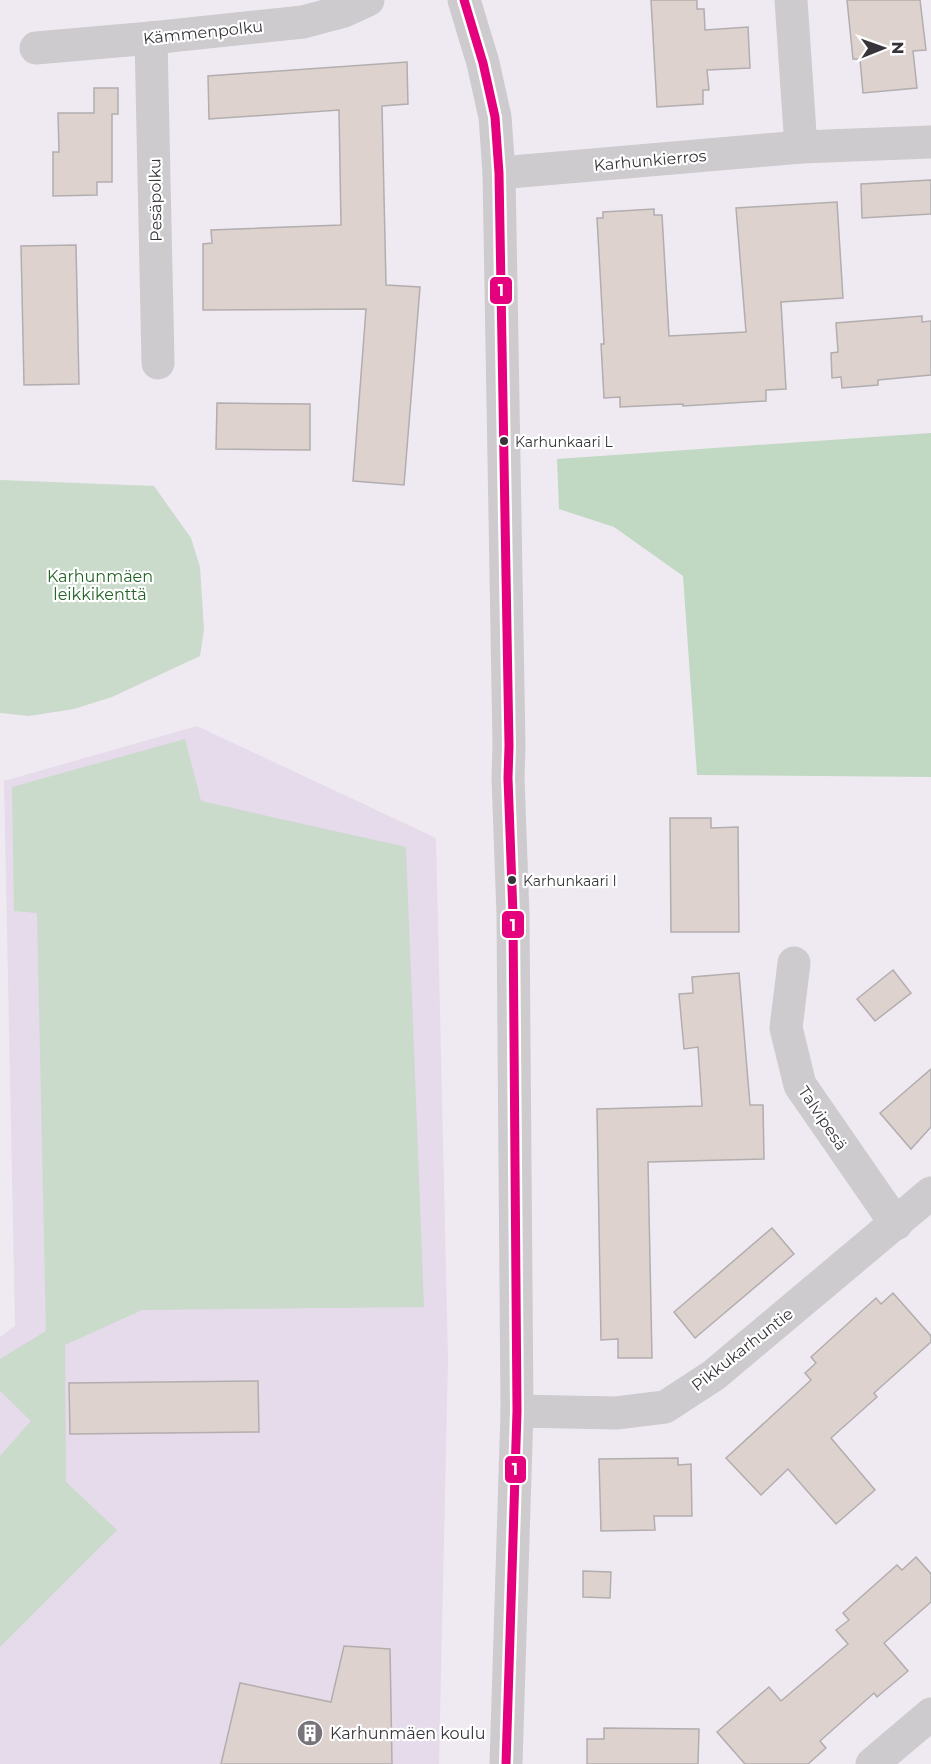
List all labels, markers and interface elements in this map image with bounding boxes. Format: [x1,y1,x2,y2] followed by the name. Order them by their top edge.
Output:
[142,17,264,48] street label: Kämmenpolku
[853,18,913,78] north arrow
[888,41,907,54] text: N
[593,146,707,175] street label: Karhunkierros
[145,158,166,242] street label: Pesäpolku
[489,276,513,305] line badge: 1
[498,281,504,300] text: 1
[515,433,614,451] place label: Karhunkaari L
[498,435,510,447] marker: Karhunkaari L
[47,567,153,604] park label: Karhunmäen leikkikenttä
[523,872,617,890] place label: Karhunkaari I
[506,874,518,886] marker: Karhunkaari I
[501,910,525,939] line badge: 1
[510,916,516,935] text: 1
[794,1083,851,1154] street label: Talvipesä
[688,1304,797,1395] street label: Pikkukarhuntie
[504,1455,527,1484] line badge: 1
[512,1460,518,1479] text: 1
[295,1718,325,1748] building icon: Karhunmäen koulu
[330,1724,485,1743] place label: Karhunmäen koulu

